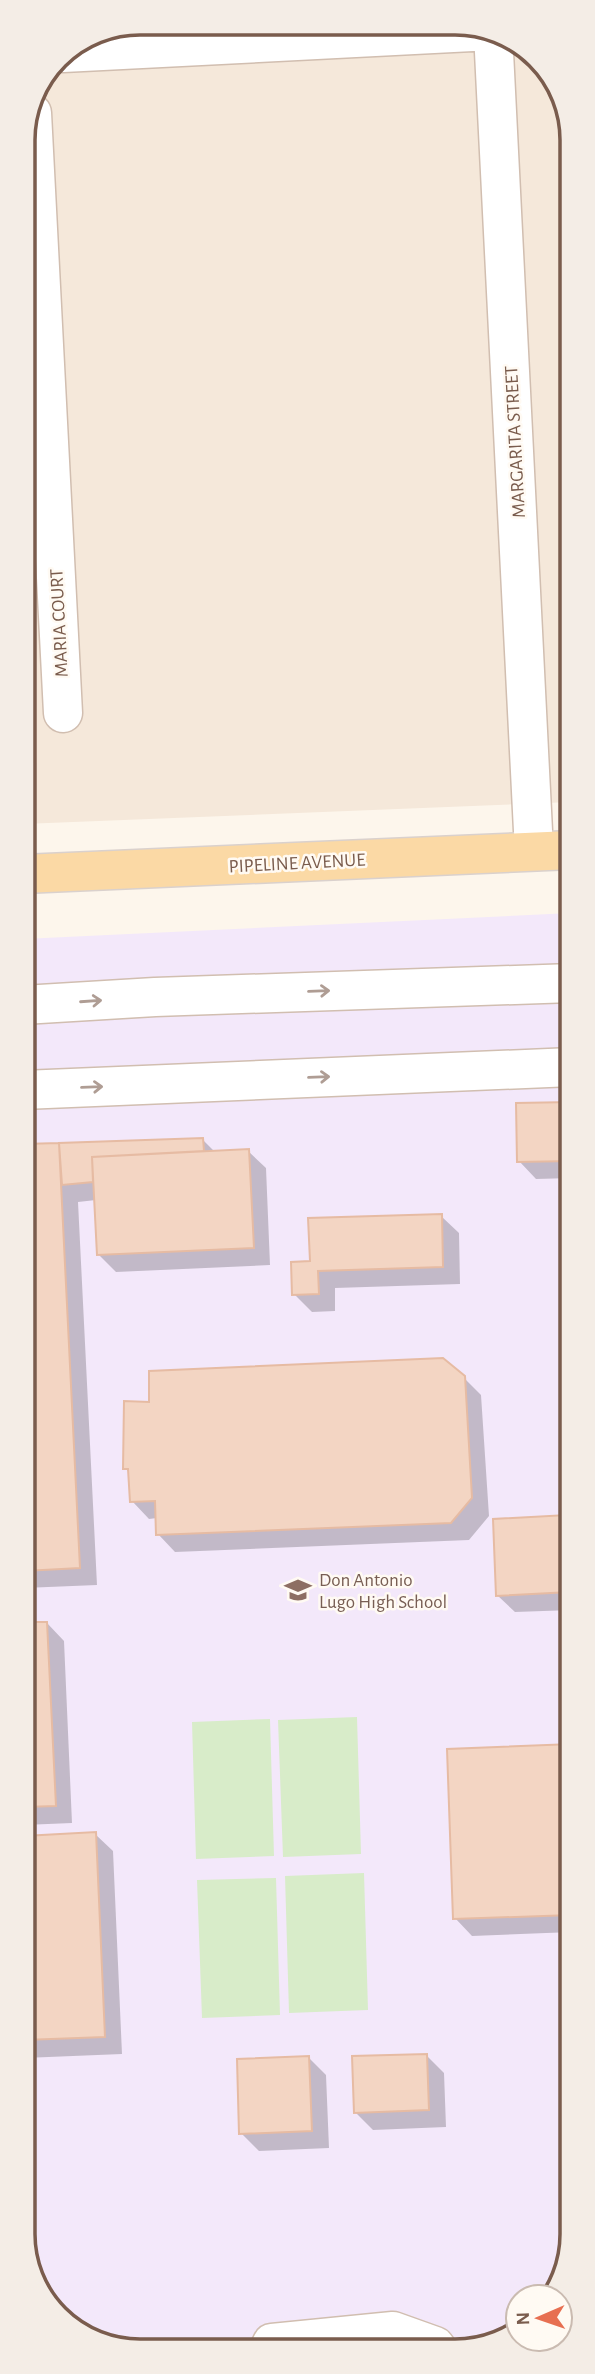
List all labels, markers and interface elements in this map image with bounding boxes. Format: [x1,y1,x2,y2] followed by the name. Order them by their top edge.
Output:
[502,365,529,519] street label: MARGARITA STREET
[47,568,72,678] street label: MARIA COURT
[228,850,366,877] street label: PIPELINE AVENUE
[307,985,330,998] one-way arrow
[80,994,102,1007] one-way arrow
[307,1071,330,1084] one-way arrow
[80,1080,103,1093] one-way arrow
[319,1571,447,1612] place label: Don Antonio Lugo High School
[283,1575,313,1605] school or university icon: Don Antonio Lugo High School
[504,2283,574,2353] north arrow
[514,2312,533,2325] text: N

